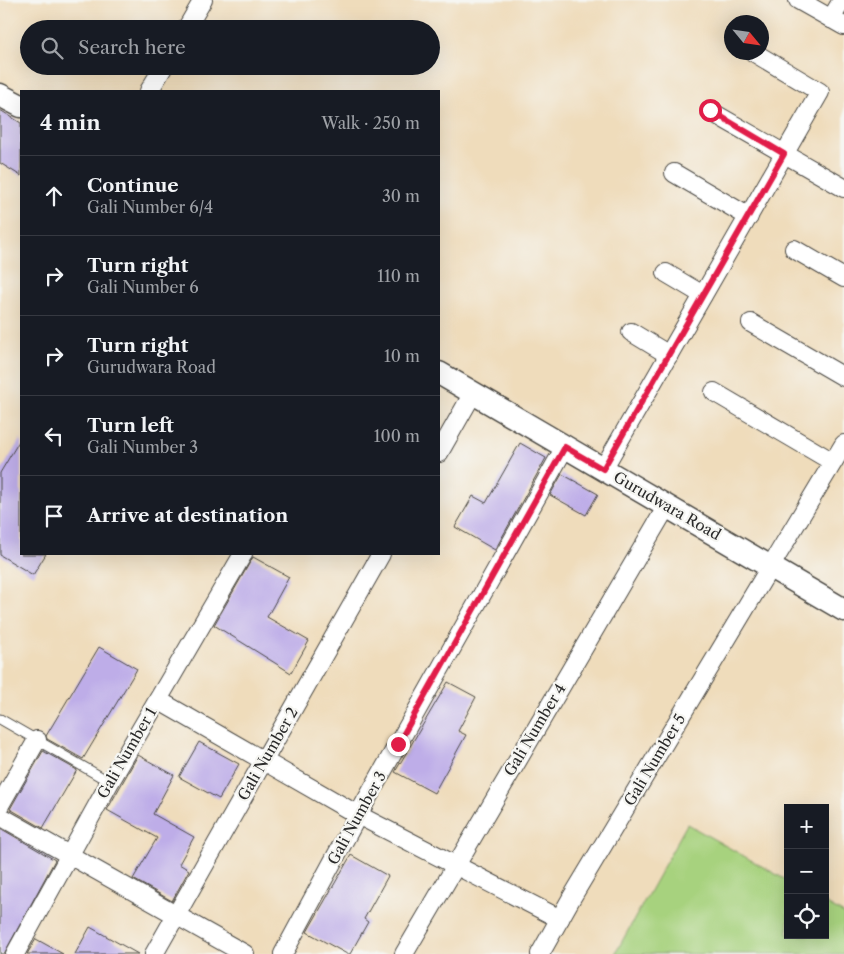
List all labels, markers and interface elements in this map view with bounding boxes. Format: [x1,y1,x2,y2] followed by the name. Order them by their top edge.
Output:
[724,15,769,60] north arrow
[20,20,440,75] search box
[38,34,66,62] icon: search
[78,36,186,59] text: Search here
[699,99,722,122] route start
[40,110,101,135] text: 4 min
[322,113,420,133] text: Walk · 250 m
[87,174,179,197] text: Continue
[40,182,68,210] icon: ahead
[382,186,420,206] text: 30 m
[87,197,213,217] text: Gali Number 6/4
[87,254,188,277] text: Turn right
[40,262,68,290] icon: right
[377,266,420,286] text: 110 m
[87,277,199,297] text: Gali Number 6
[87,334,188,357] text: Turn right
[40,342,68,370] icon: right
[384,346,420,366] text: 10 m
[87,357,216,377] text: Gurudwara Road
[87,414,174,437] text: Turn left
[40,422,68,450] icon: left
[374,426,420,446] text: 100 m
[87,437,198,457] text: Gali Number 3
[610,467,724,544] street label: Gurudwara Road
[40,502,68,530] icon: arrive
[87,504,288,527] text: Arrive at destination
[500,680,570,779] street label: Gali Number 4
[93,703,161,802] street label: Gali Number 1
[233,704,302,804] street label: Gali Number 2
[620,710,689,809] street label: Gali Number 5
[387,733,410,756] route end
[323,768,390,868] street label: Gali Number 3
[784,804,829,939] map controls
[784,804,829,849] button: +
[784,849,829,894] button: −
[784,894,829,939] button: locate

